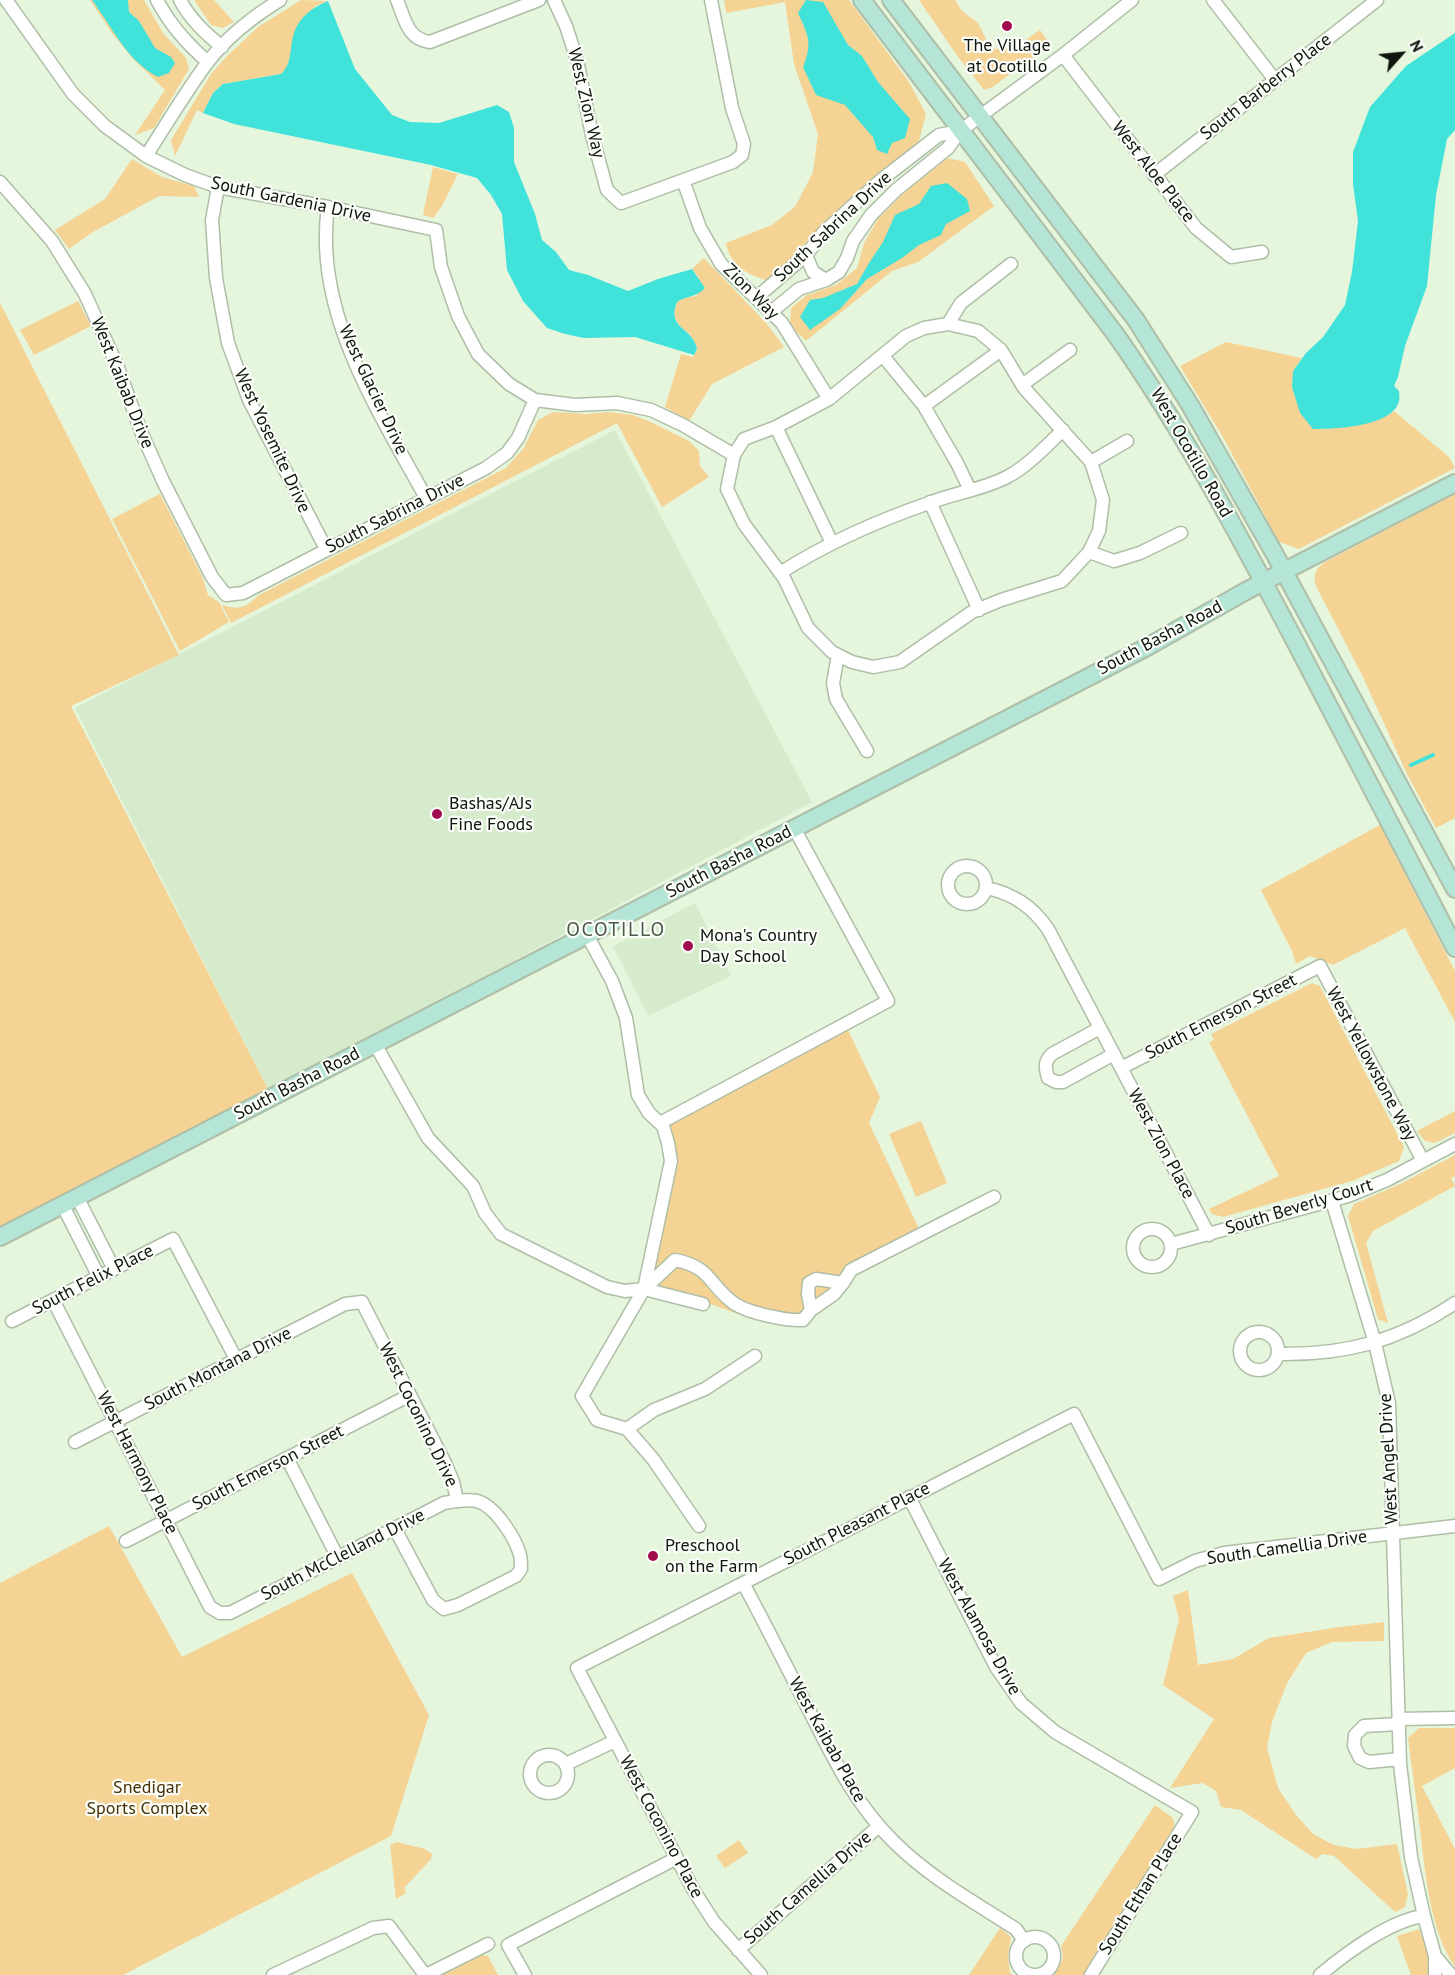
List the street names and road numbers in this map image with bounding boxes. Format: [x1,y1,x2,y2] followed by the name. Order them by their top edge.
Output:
[1196,29,1336,145] street label: South Barberry Place
[563,46,609,160] street label: West Zion Way
[1107,117,1199,227] street label: West Aloe Place
[770,167,896,287] street label: South Sabrina Drive
[209,172,373,228] street label: South Gardenia Drive
[718,259,784,325] street label: Zion Way
[86,314,158,452] street label: West Kaibab Drive
[334,322,412,458] street label: West Glacier Drive
[229,366,315,516] street label: West Yosemite Drive
[1145,385,1237,521] street label: West Ocotillo Road
[322,470,468,558] street label: South Sabrina Drive
[1094,596,1226,680] street label: South Basha Road
[662,821,796,903] street label: South Basha Road
[1142,969,1300,1065] street label: South Emerson Street
[1321,983,1421,1145] street label: West Yellowstone Way
[230,1043,364,1125] street label: South Basha Road
[1123,1085,1199,1203] street label: West Zion Place
[1223,1174,1375,1240] street label: South Beverly Court
[29,1240,157,1320] street label: South Felix Place
[141,1323,295,1415] street label: South Montana Drive
[374,1339,462,1491] street label: West Coconino Drive
[92,1388,182,1538] street label: West Harmony Place
[1375,1393,1403,1525] street label: West Angel Drive
[189,1420,347,1516] street label: South Emerson Street
[780,1478,934,1570] street label: South Pleasant Place
[258,1504,428,1606] street label: South McClelland Drive
[1205,1526,1369,1570] street label: South Camellia Drive
[933,1555,1025,1699] street label: West Alamosa Drive
[784,1673,870,1807] street label: West Kaibab Place
[614,1752,708,1902] street label: West Coconino Place
[740,1827,876,1949] street label: South Camellia Drive
[1095,1829,1187,1959] street label: South Ethan Place

